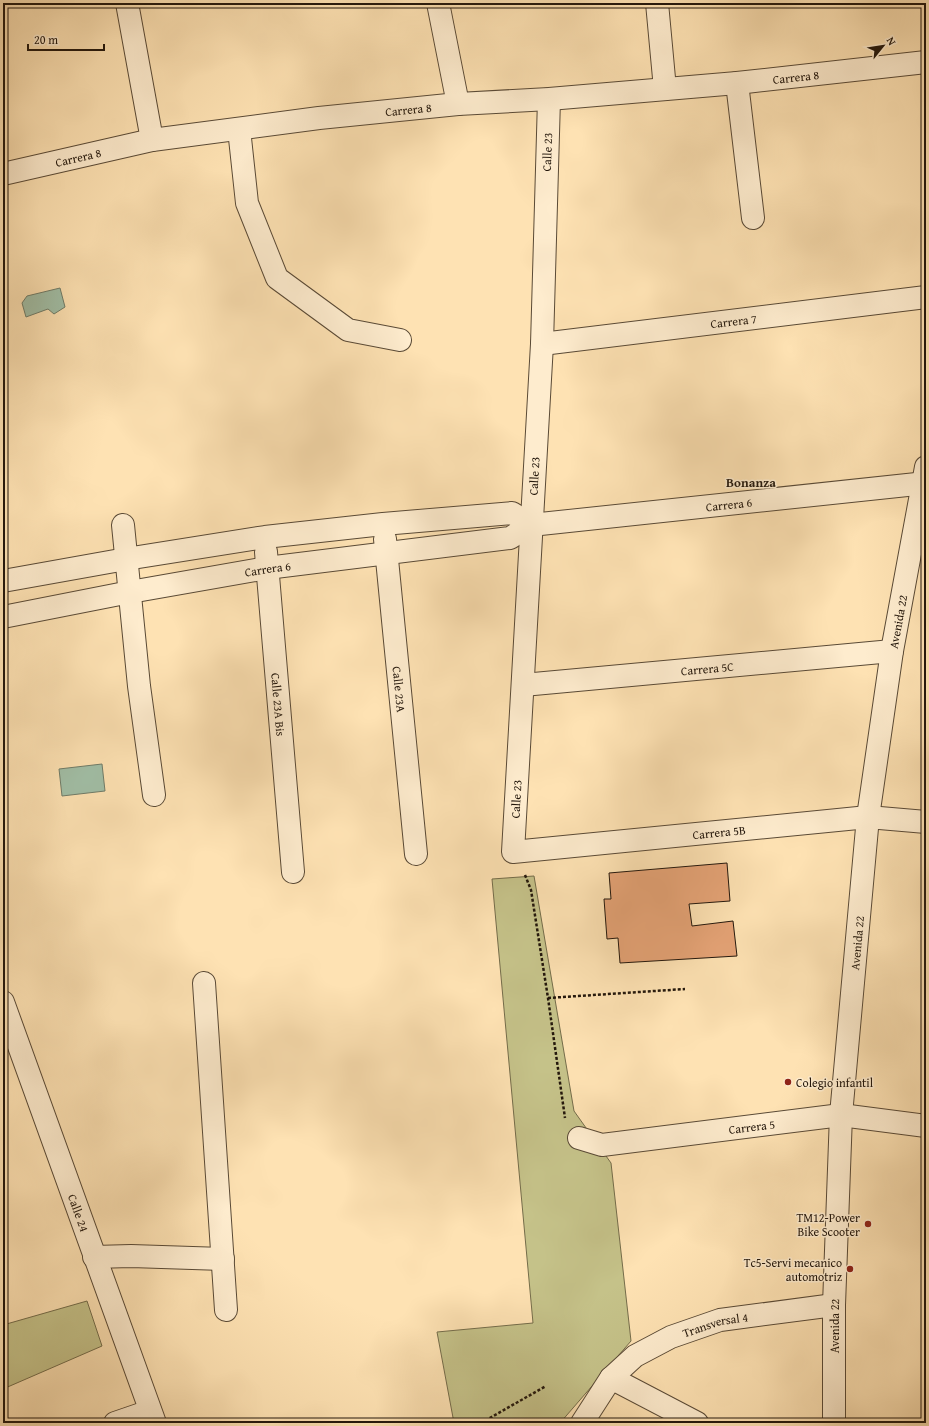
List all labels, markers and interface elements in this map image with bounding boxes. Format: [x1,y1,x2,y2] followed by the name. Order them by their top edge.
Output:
[28,26,104,52] scale bar
[863,26,903,66] north arrow
[34,31,58,48] text: 20 m
[883,34,901,49] text: N
[772,65,820,87] street label: Carrera 8
[384,98,432,120] street label: Carrera 8
[538,132,556,172] street label: Calle 23
[54,143,103,170] street label: Carrera 8
[709,309,758,332] street label: Carrera 7
[524,456,544,496] street label: Calle 23
[726,473,776,492] district label: Bonanza
[705,493,753,515] street label: Carrera 6
[243,557,292,580] street label: Carrera 6
[884,593,911,650] street label: Avenida 22
[680,657,735,679] street label: Carrera 5C
[389,666,411,714] street label: Calle 23A
[268,672,290,737] street label: Calle 23A Bis
[506,779,526,819] street label: Calle 23
[692,821,747,843] street label: Carrera 5B
[846,915,868,971] street label: Avenida 22
[796,1074,874,1091] place label: Colegio infantil
[783,1077,793,1087] marker: Colegio infantil
[728,1115,776,1138] street label: Carrera 5
[64,1192,94,1234] street label: Calle 24
[797,1209,860,1240] place label: TM12-Power Bike Scooter
[863,1219,873,1229] marker: TM12-Power Bike Scooter
[744,1254,842,1285] place label: Tc5-Servi mecanico automotriz
[845,1264,855,1274] marker: Tc5-Servi mecanico automotriz
[826,1298,843,1353] street label: Avenida 22
[680,1308,749,1341] street label: Transversal 4

